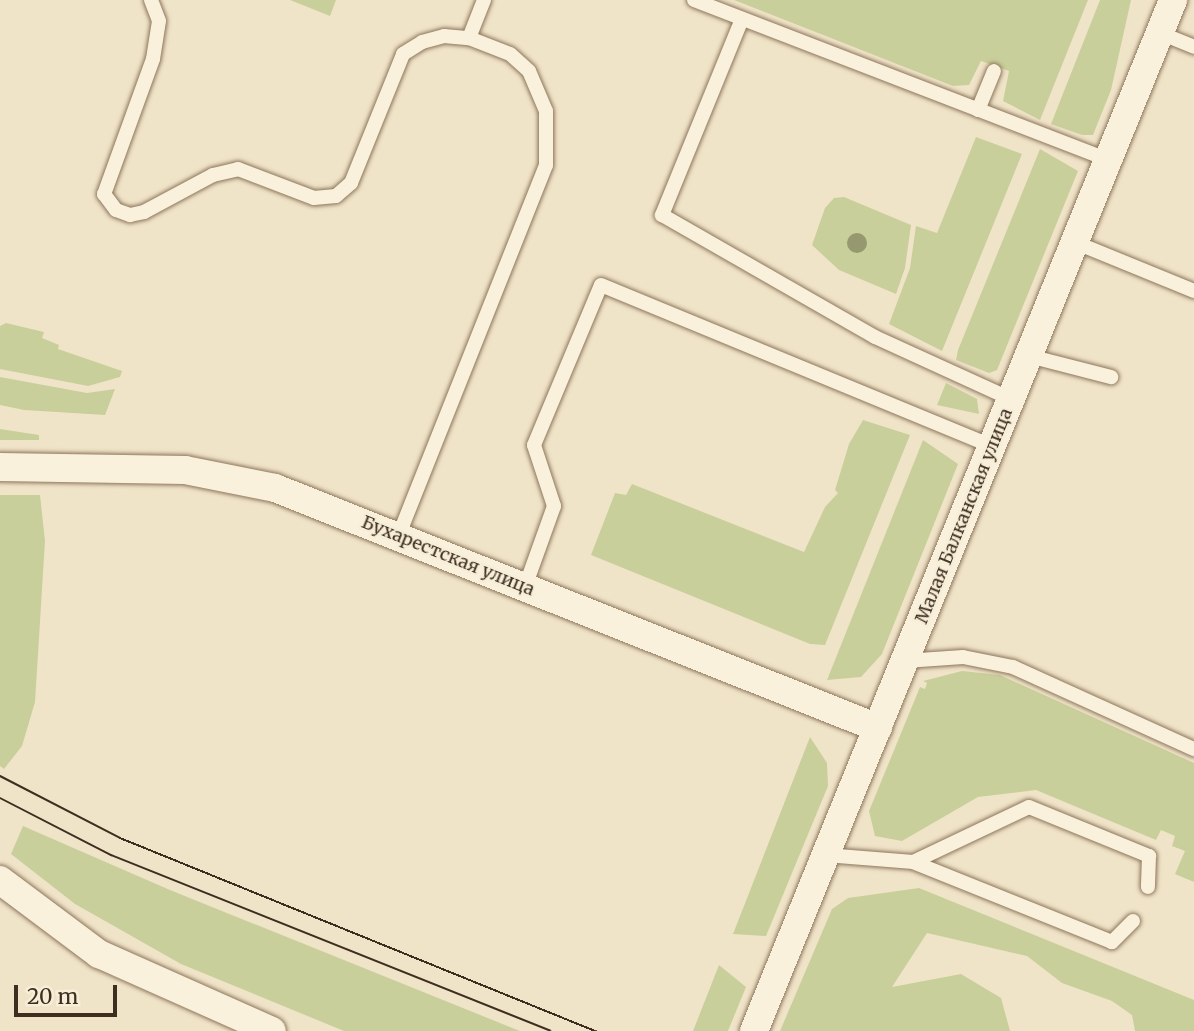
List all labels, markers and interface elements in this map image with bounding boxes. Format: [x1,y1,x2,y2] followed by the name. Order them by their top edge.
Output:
[911,405,1017,627] street label: Малая Балканская улица
[358,511,538,601] street label: Бухарестская улица
[18,972,121,1016] scale bar
[27,983,78,1010] text: 20 m

